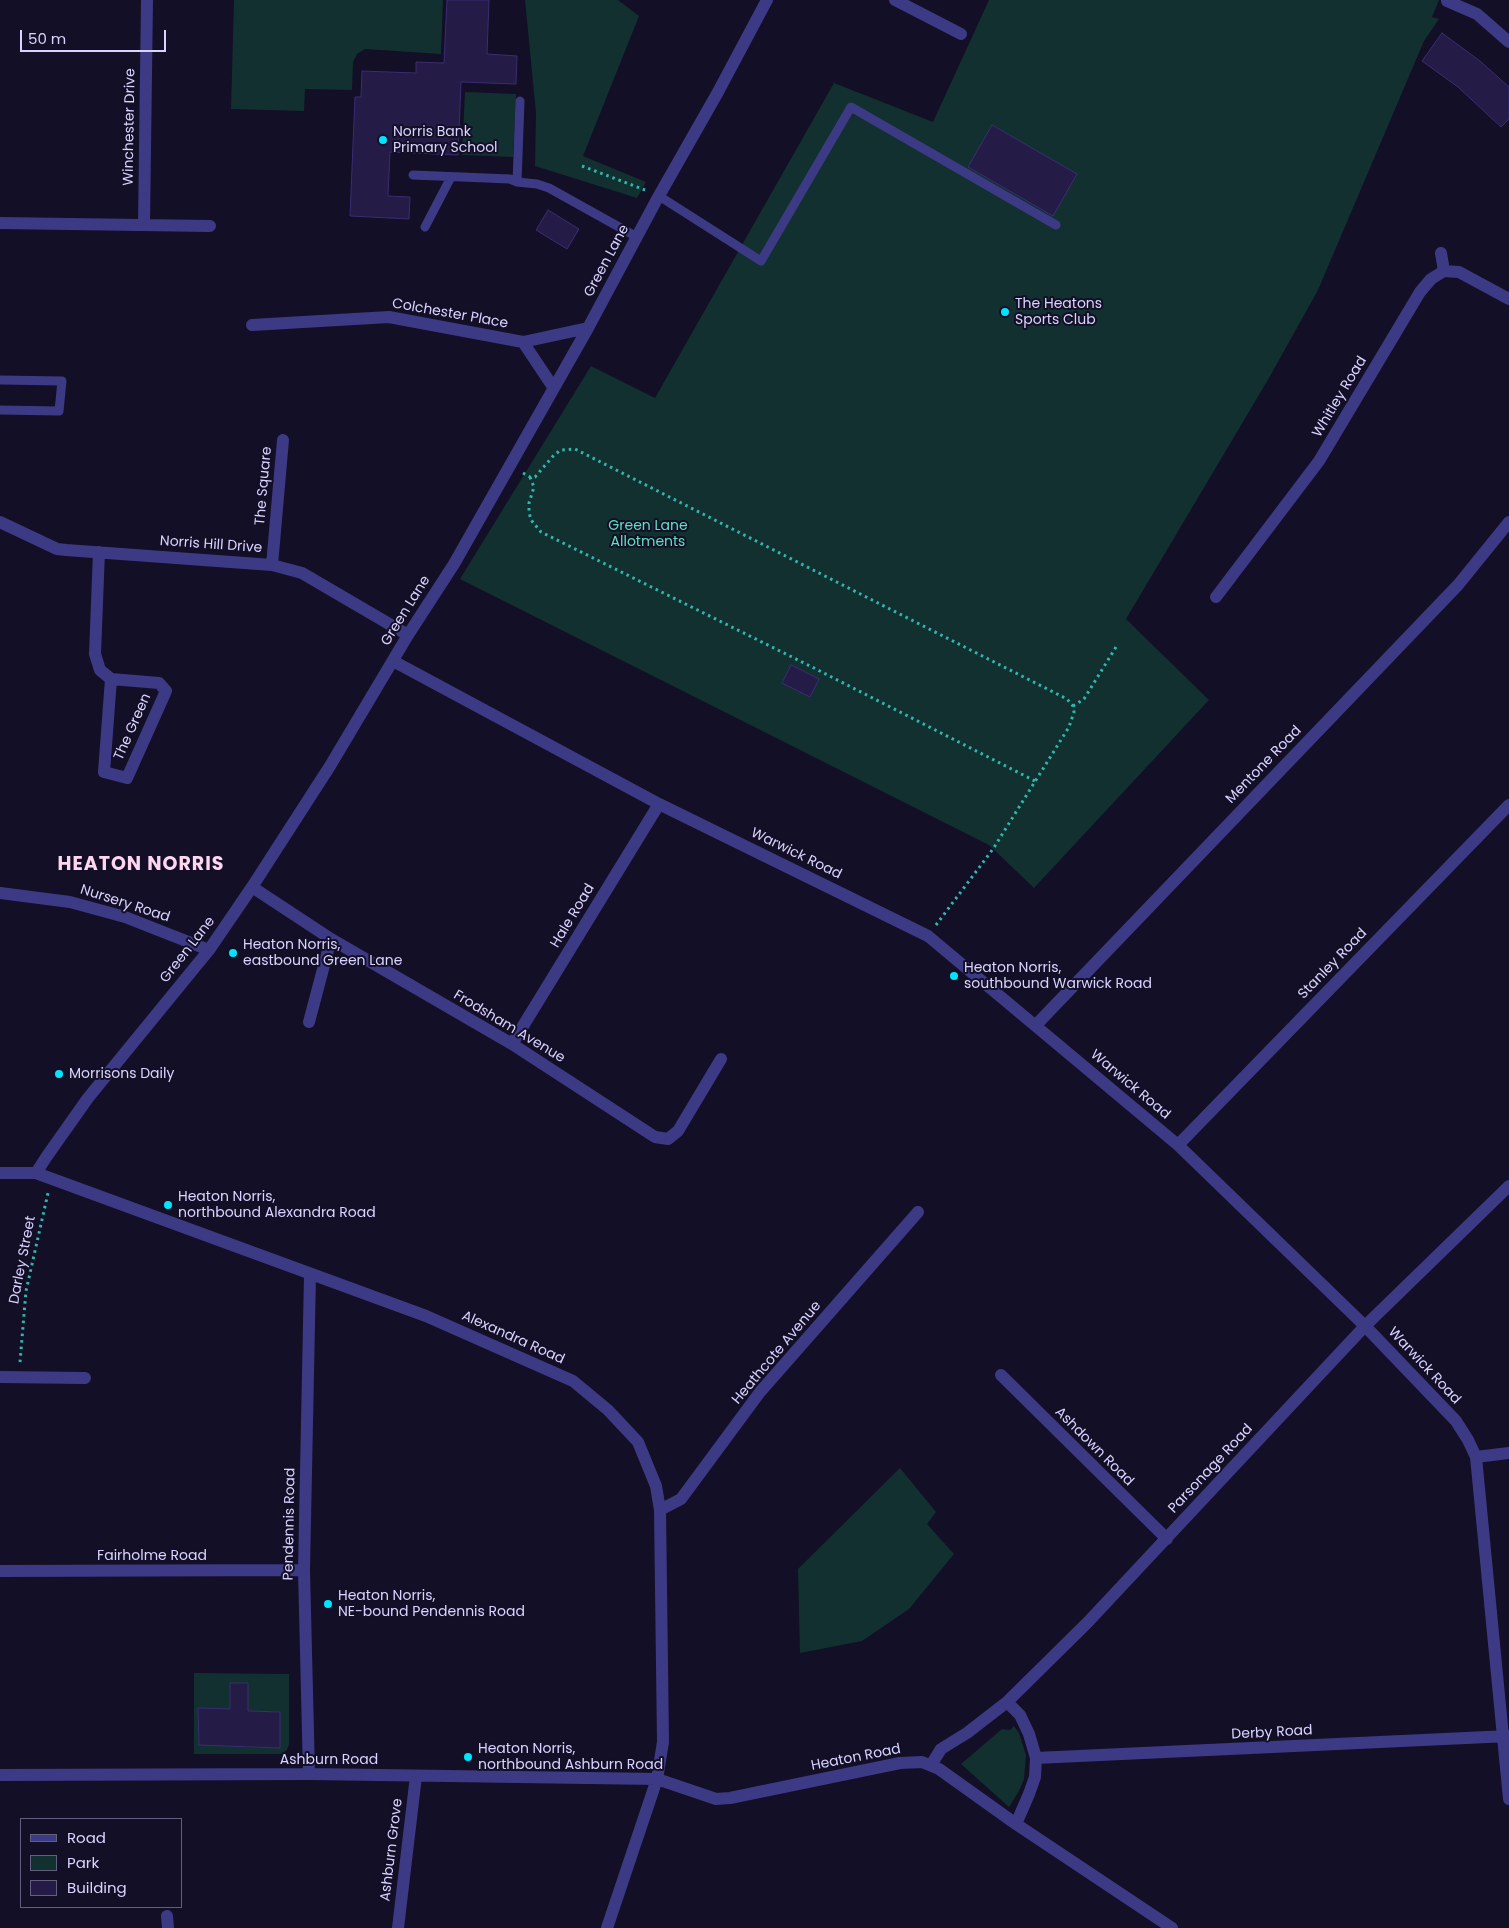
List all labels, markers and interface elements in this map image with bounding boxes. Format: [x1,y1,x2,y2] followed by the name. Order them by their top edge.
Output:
[22,20,169,52] scale bar
[28,28,66,49] text: 50 m
[121,68,139,186] street label: Winchester Drive
[393,124,498,156] place label: Norris Bank Primary School
[377,134,389,146] marker: Norris Bank Primary School
[581,222,633,300] street label: Green Lane
[391,296,509,332] street label: Colchester Place
[1015,296,1102,328] place label: The Heatons Sports Club
[999,306,1011,318] marker: The Heatons Sports Club
[1309,354,1371,440] street label: Whitley Road
[252,446,276,526] street label: The Square
[608,518,688,550] park label: Green Lane Allotments
[159,533,263,557] street label: Norris Hill Drive
[378,573,434,649] street label: Green Lane
[111,691,155,763] street label: The Green
[1223,723,1305,807] street label: Mentone Road
[748,825,844,883] street label: Warwick Road
[56,854,226,876] district label: HEATON NORRIS
[547,881,599,951] street label: Hale Road
[78,882,172,926] street label: Nursery Road
[157,914,219,986] street label: Green Lane
[1295,925,1371,1003] street label: Stanley Road
[243,937,402,970] place label: Heaton Norris, eastbound Green Lane
[227,947,239,959] marker: Heaton Norris, eastbound Green Lane
[964,960,1152,992] place label: Heaton Norris, southbound Warwick Road
[948,970,960,982] marker: Heaton Norris, southbound Warwick Road
[450,987,568,1067] street label: Frodsham Avenue
[1087,1047,1173,1123] street label: Warwick Road
[69,1066,174,1082] place label: Morrisons Daily
[53,1068,65,1080] marker: Morrisons Daily
[178,1189,376,1222] place label: Heaton Norris, northbound Alexandra Road
[162,1199,174,1211] marker: Heaton Norris, northbound Alexandra Road
[6,1215,40,1305] street label: Darley Street
[729,1298,825,1408] street label: Heathcote Avenue
[459,1308,567,1368] street label: Alexandra Road
[1384,1324,1464,1408] street label: Warwick Road
[1051,1404,1137,1490] street label: Ashdown Road
[1165,1421,1257,1517] street label: Parsonage Road
[281,1468,299,1580] street label: Pendennis Road
[97,1548,207,1564] street label: Fairholme Road
[338,1588,525,1620] place label: Heaton Norris, NE-bound Pendennis Road
[322,1598,334,1610] marker: Heaton Norris, NE-bound Pendennis Road
[1231,1722,1313,1744] street label: Derby Road
[478,1741,663,1774] place label: Heaton Norris, northbound Ashburn Road
[810,1741,902,1775] street label: Heaton Road
[462,1751,474,1763] marker: Heaton Norris, northbound Ashburn Road
[280,1752,378,1768] street label: Ashburn Road
[377,1798,407,1902] street label: Ashburn Grove
[20,1818,182,1908] legend
[67,1827,106,1848] text: Road
[67,1852,99,1873] text: Park
[67,1877,127,1898] text: Building

